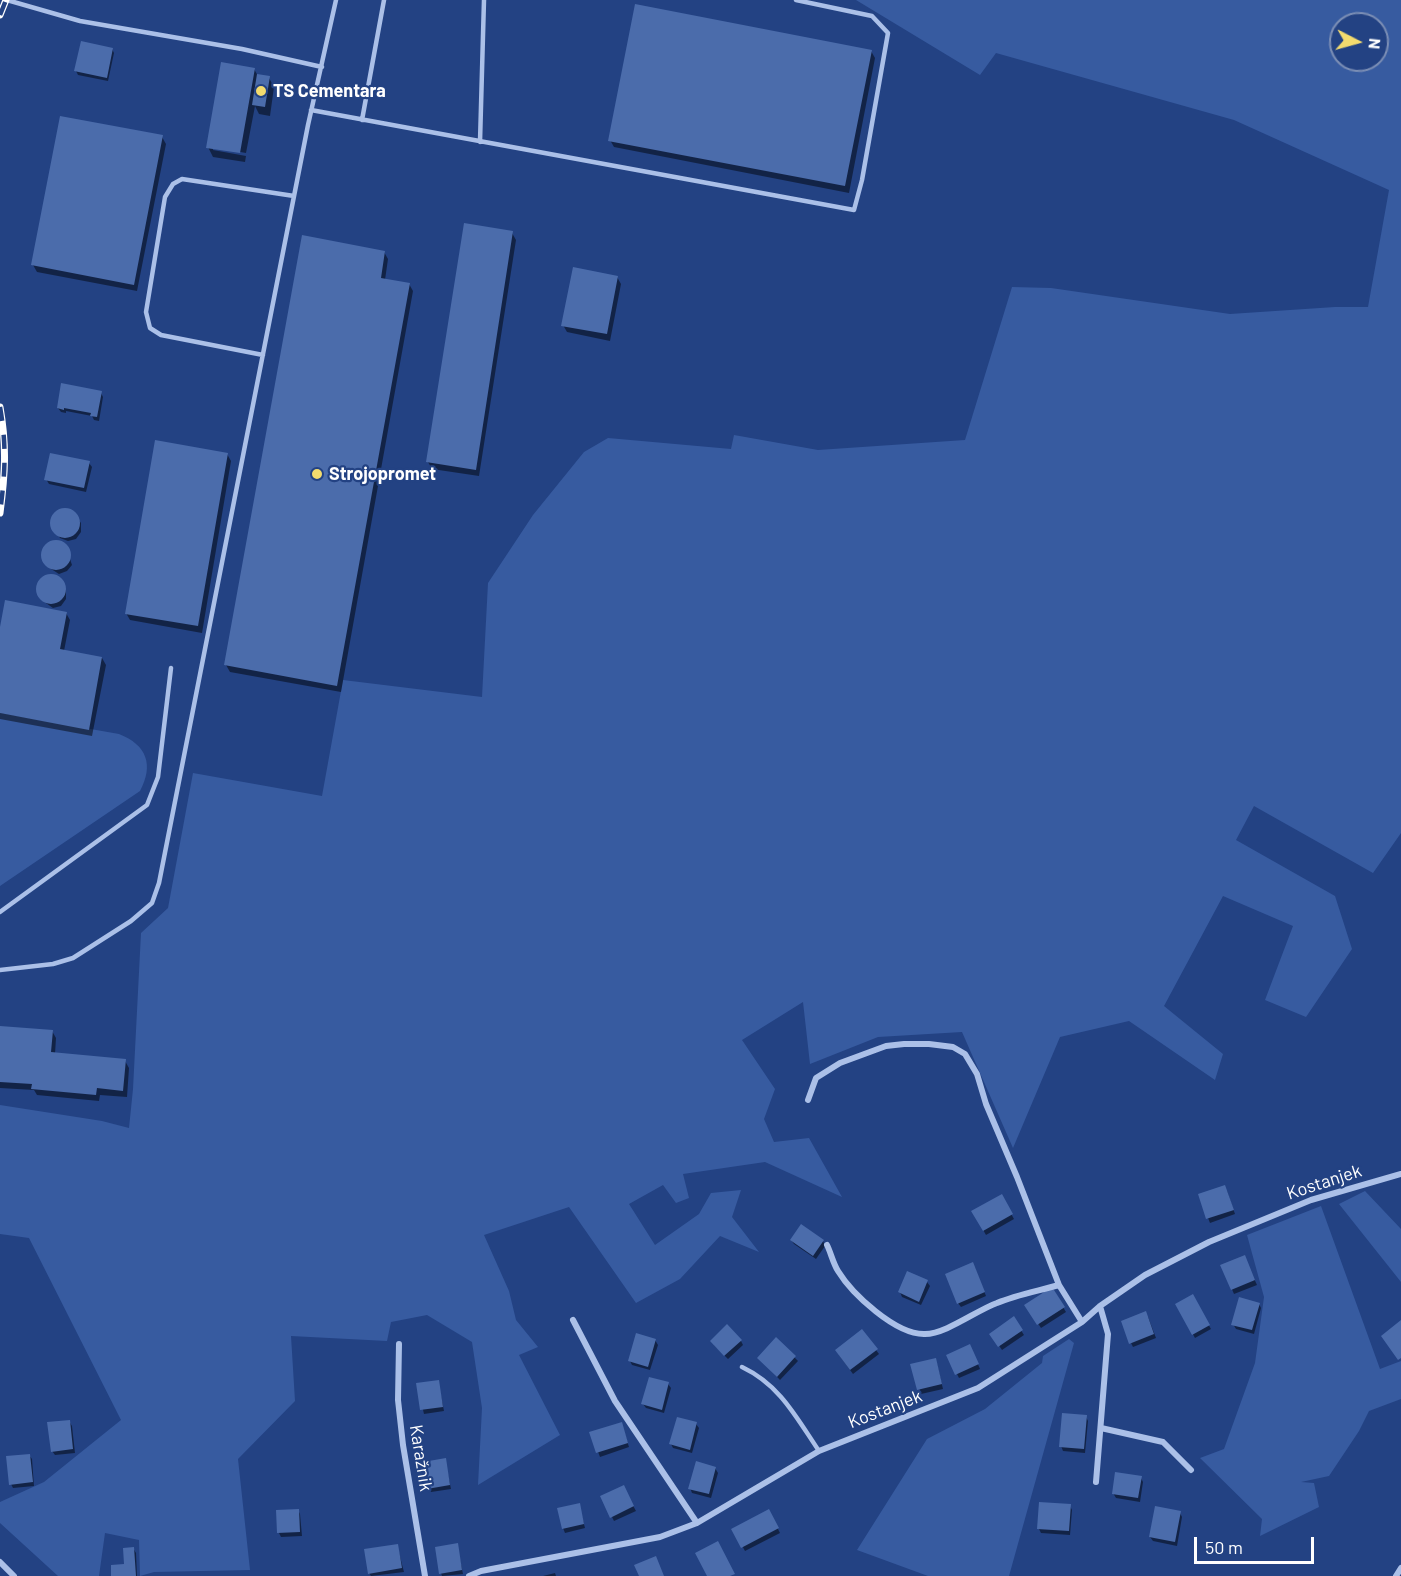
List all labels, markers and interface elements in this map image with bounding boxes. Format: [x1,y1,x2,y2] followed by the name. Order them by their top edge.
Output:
[1329,12,1389,72] north arrow
[1365,37,1385,50] text: N
[273,80,386,102] place label: TS Cementara
[254,84,268,98] marker: TS Cementara
[329,463,436,485] place label: Strojopromet
[310,467,324,481] marker: Strojopromet
[1284,1160,1364,1204] street label: Kostanjek
[845,1385,925,1433] street label: Kostanjek
[405,1423,437,1493] street label: Karažnik
[1197,1525,1317,1563] scale bar
[1205,1536,1243,1558] text: 50 m

